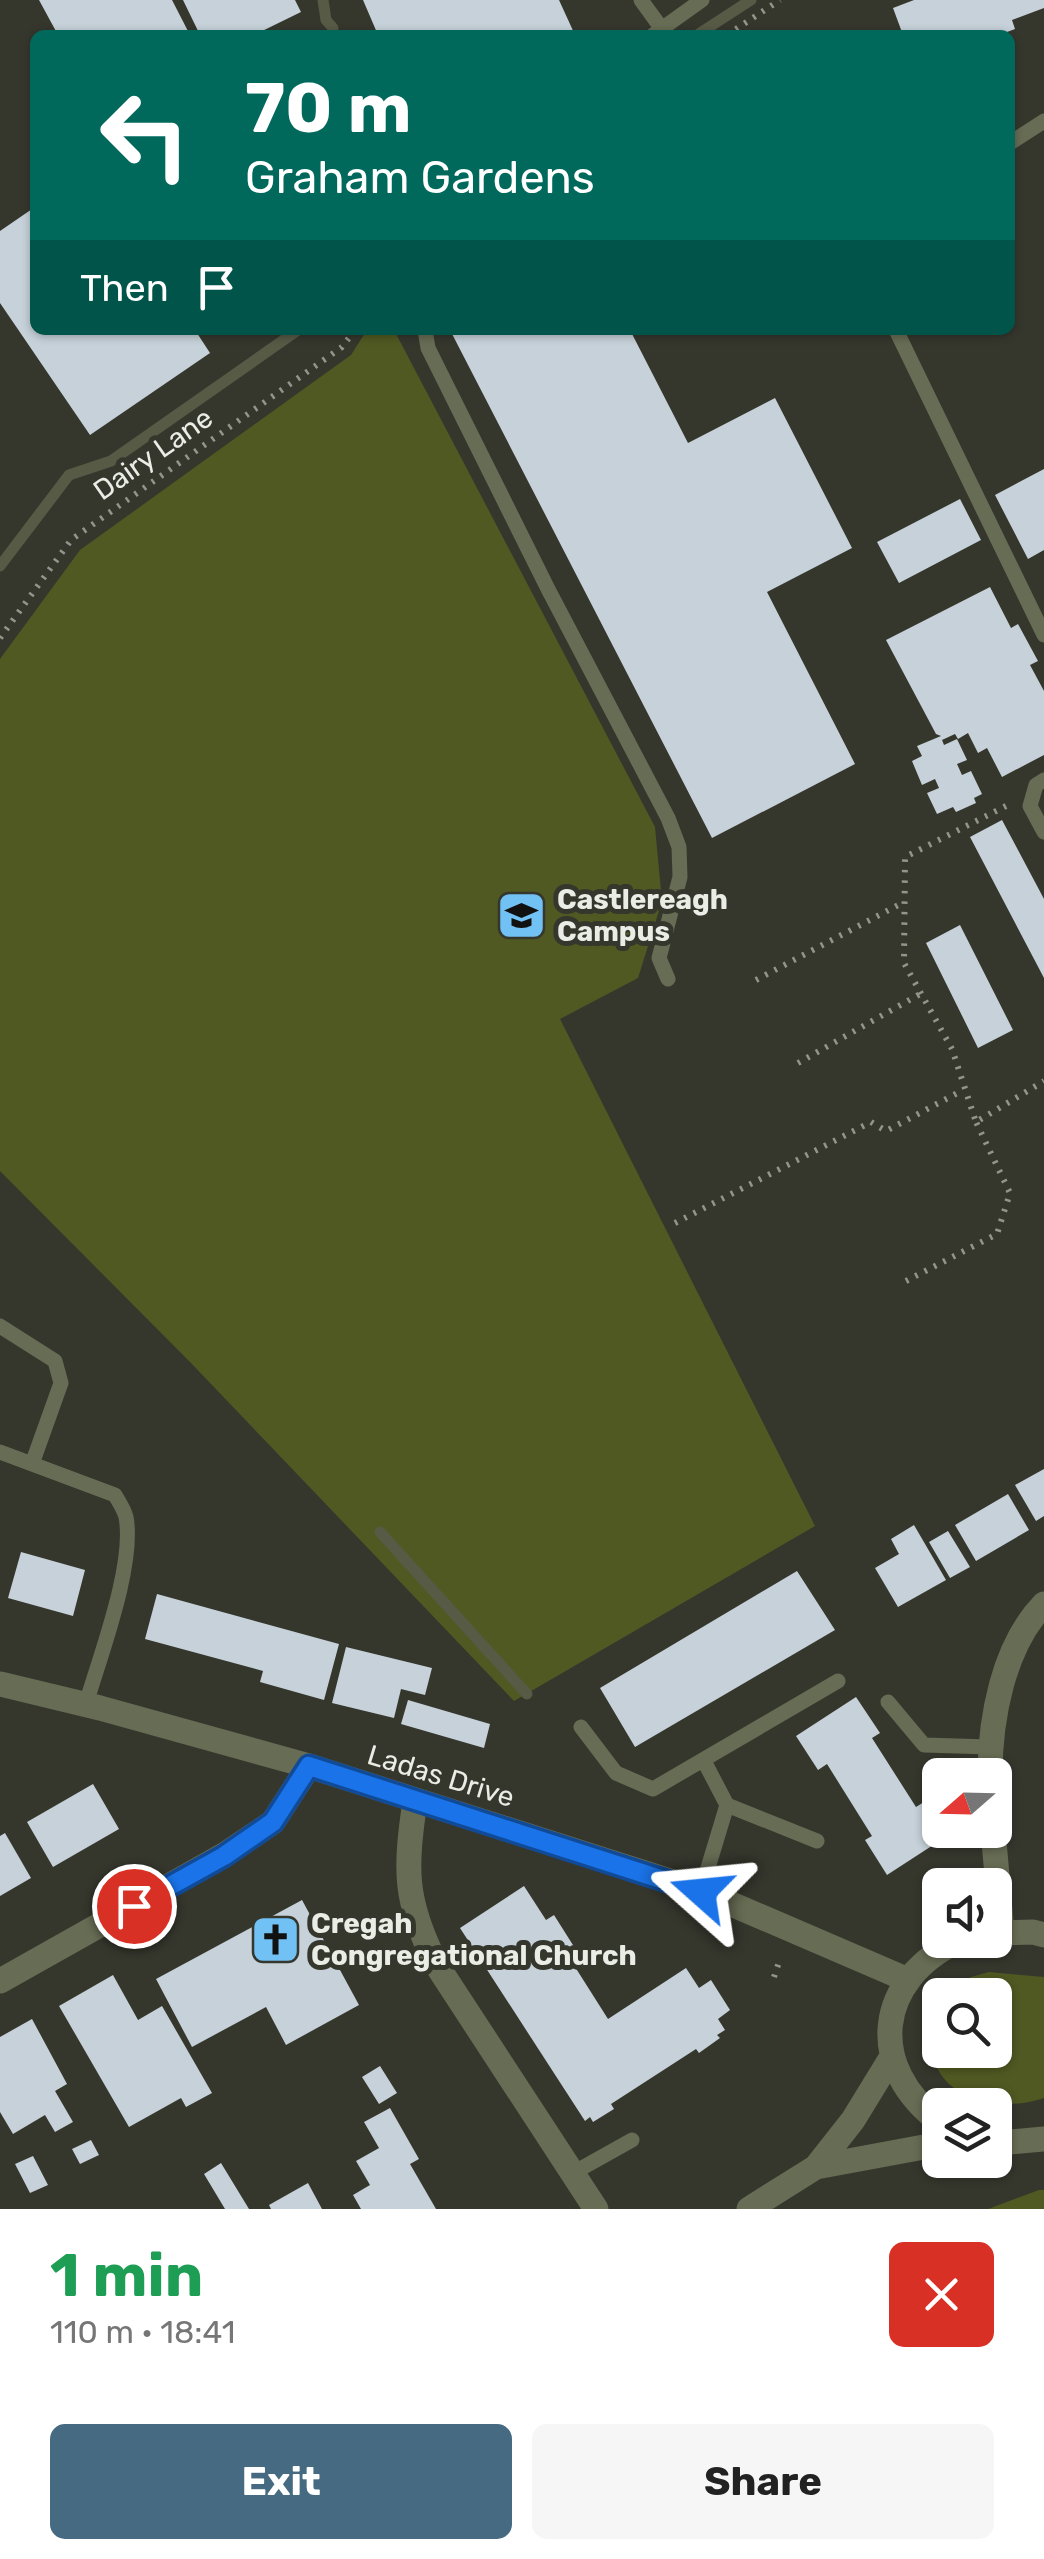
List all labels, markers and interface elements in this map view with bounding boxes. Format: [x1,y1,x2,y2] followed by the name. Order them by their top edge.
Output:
[245,67,412,150] text: 70 m
[80,70,210,200] icon: left
[245,151,595,204] text: Graham Gardens
[189,260,244,315] icon: arrive
[80,265,169,311] text: Then
[87,401,219,507] street label: Dairy Lane
[557,883,728,948] place label: Castlereagh Campus
[496,889,548,941] school or university icon: Castlereagh Campus
[364,1738,518,1814] street label: Ladas Drive
[922,1758,1012,1848] north arrow
[922,1758,1012,2178] map controls
[649,1840,753,1944] position arrow
[92,1864,177,1949] pin
[922,1868,1012,1958] button: sound
[107,1879,162,1934] icon: arrive
[311,1907,637,1972] place label: Cregah Congregational Church
[250,1913,302,1965] church icon: Cregah Congregational Church
[922,1978,1012,2068] button: search
[922,2088,1012,2178] button: layers
[50,2240,203,2311] text: 1 min
[889,2242,994,2347] button: close
[50,2313,235,2351] text: 110 m · 18:41
[50,2424,512,2539] button: Exit
[532,2424,994,2539] button: Share

